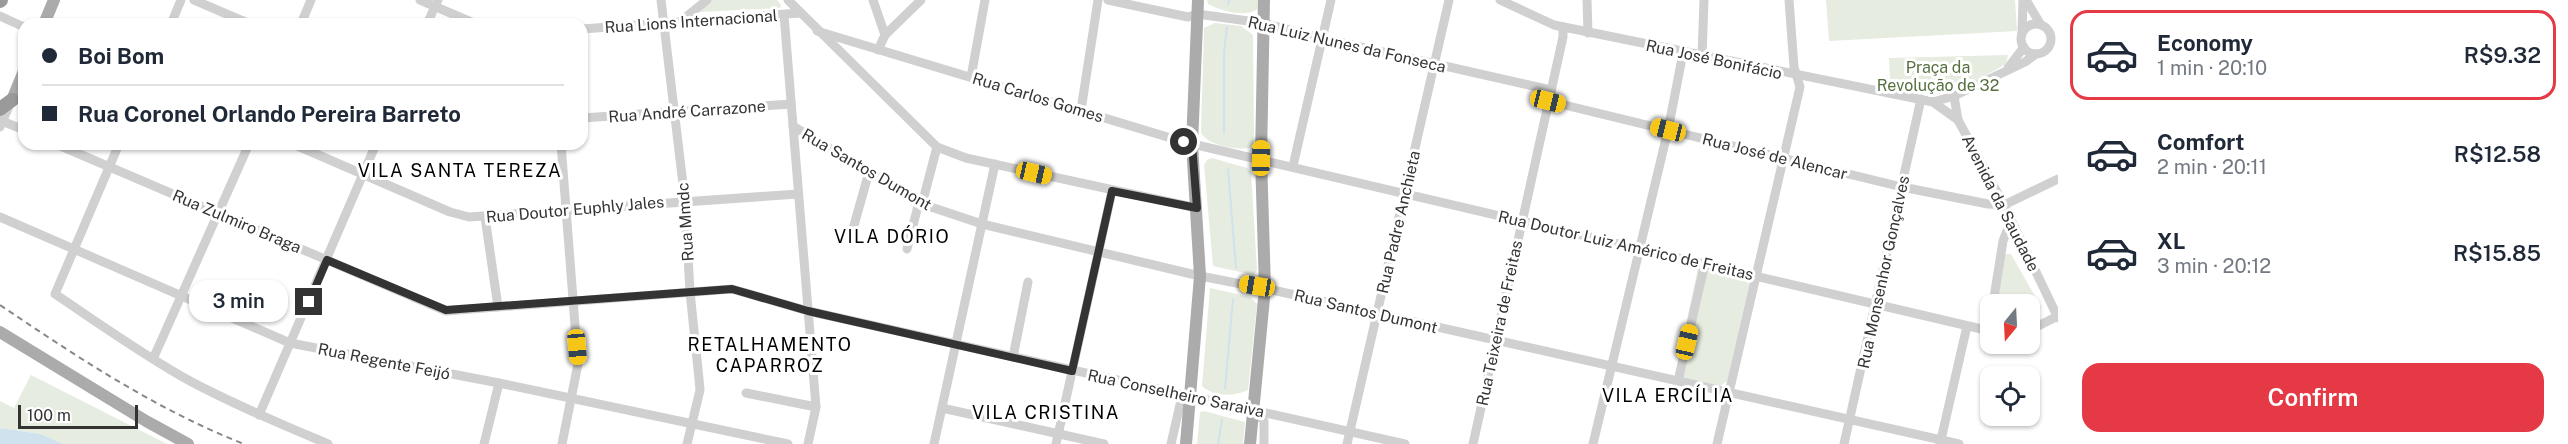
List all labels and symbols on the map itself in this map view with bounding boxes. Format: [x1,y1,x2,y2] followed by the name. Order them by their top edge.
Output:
[604,6,778,37] street label: Rua Lions Internacional
[1246,12,1448,77] street label: Rua Luiz Nunes da Fonseca
[1644,36,1784,83] street label: Rua José Bonifácio
[1877,58,1999,95] park label: Praça da Revolução de 32
[970,69,1106,126] street label: Rua Carlos Gomes
[1528,88,1568,114] car
[608,97,766,126] street label: Rua André Carrazone
[1648,117,1688,143] car
[799,125,935,214] street label: Rua Santos Dumont
[1170,128,1197,155] route start
[1700,129,1849,184] street label: Rua José de Alencar
[1958,132,2043,275] street label: Avenida da Saudade
[1252,140,1270,176] car
[1373,149,1424,296] street label: Rua Padre Anchieta
[358,160,562,181] district label: VILA SANTA TEREZA
[1014,160,1054,186] car
[1854,174,1913,370] street label: Rua Monsenhor Gonçalves
[673,182,698,262] street label: Rua Mmdc
[170,186,304,257] street label: Rua Zulmiro Braga
[485,192,665,227] street label: Rua Doutor Euphly Jales
[1496,207,1755,284] street label: Rua Doutor Luiz Américo de Freitas
[834,225,950,247] district label: VILA DÓRIO
[1473,239,1526,408] street label: Rua Teixeira de Freitas
[1238,274,1276,298] car
[189,281,288,323] callout: 3 min
[1292,286,1439,337] street label: Rua Santos Dumont
[295,288,322,315] route end
[1980,294,2040,354] north arrow
[1674,322,1700,362] car
[566,328,588,366] car
[687,334,853,376] district label: RETALHAMENTO CAPARROZ
[316,339,452,384] street label: Rua Regente Feijó
[1086,365,1266,422] street label: Rua Conselheiro Saraiva
[1602,384,1734,406] district label: VILA ERCÍLIA
[18,402,138,430] scale bar
[972,402,1120,423] district label: VILA CRISTINA

